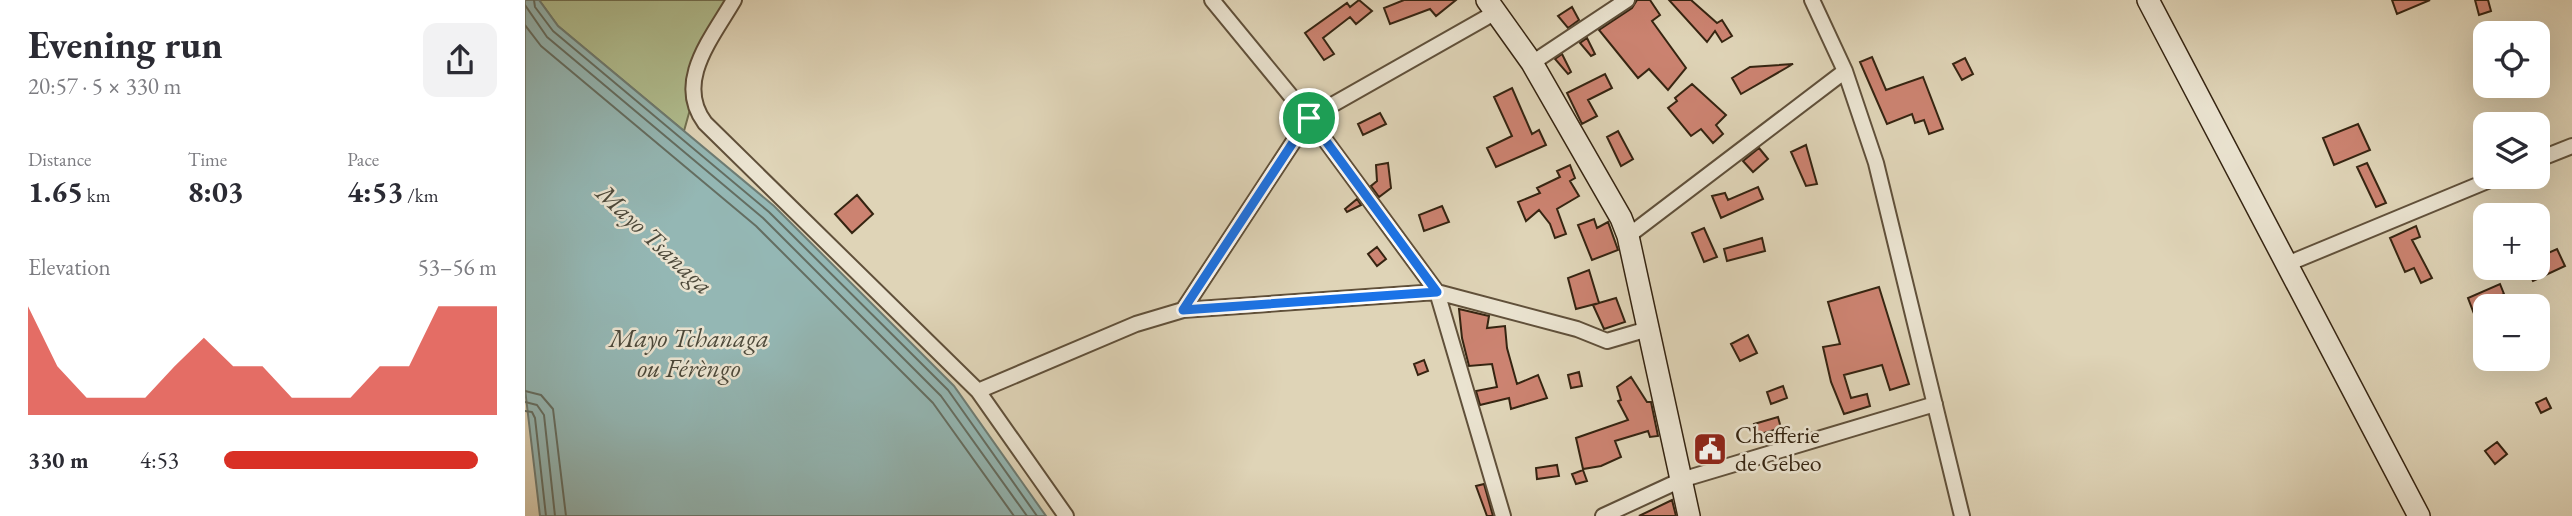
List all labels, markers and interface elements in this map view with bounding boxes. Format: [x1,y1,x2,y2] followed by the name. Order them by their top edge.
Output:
[28,20,223,69] text: Evening run
[2473,21,2550,371] map controls
[2473,21,2550,98] button: locate
[423,23,497,97] button: share
[28,71,181,101] text: 20:57 · 5 × 330 m
[1279,88,1339,148] pin
[1290,99,1328,137] icon: arrive
[2473,112,2550,189] button: layers
[28,147,91,172] text: Distance
[188,147,227,172] text: Time
[347,147,379,172] text: Pace
[28,172,83,211] text: 1.65
[188,172,244,211] text: 8:03
[347,172,403,211] text: 4:53
[588,175,721,302] water label: Mayo Tsanaga
[83,183,111,208] text: km
[403,183,438,208] text: /km
[2473,203,2550,280] button: +
[28,252,111,282] text: Elevation
[418,252,497,282] text: 53–56 m
[2473,294,2550,371] button: −
[607,321,769,385] water label: Mayo Tchanaga ou Férèngo
[1735,419,1822,478] place label: Chefferie de Gebeo
[1691,430,1729,468] public building icon: Chefferie de Gebeo
[28,445,89,475] text: 330 m
[140,445,179,475] text: 4:53

